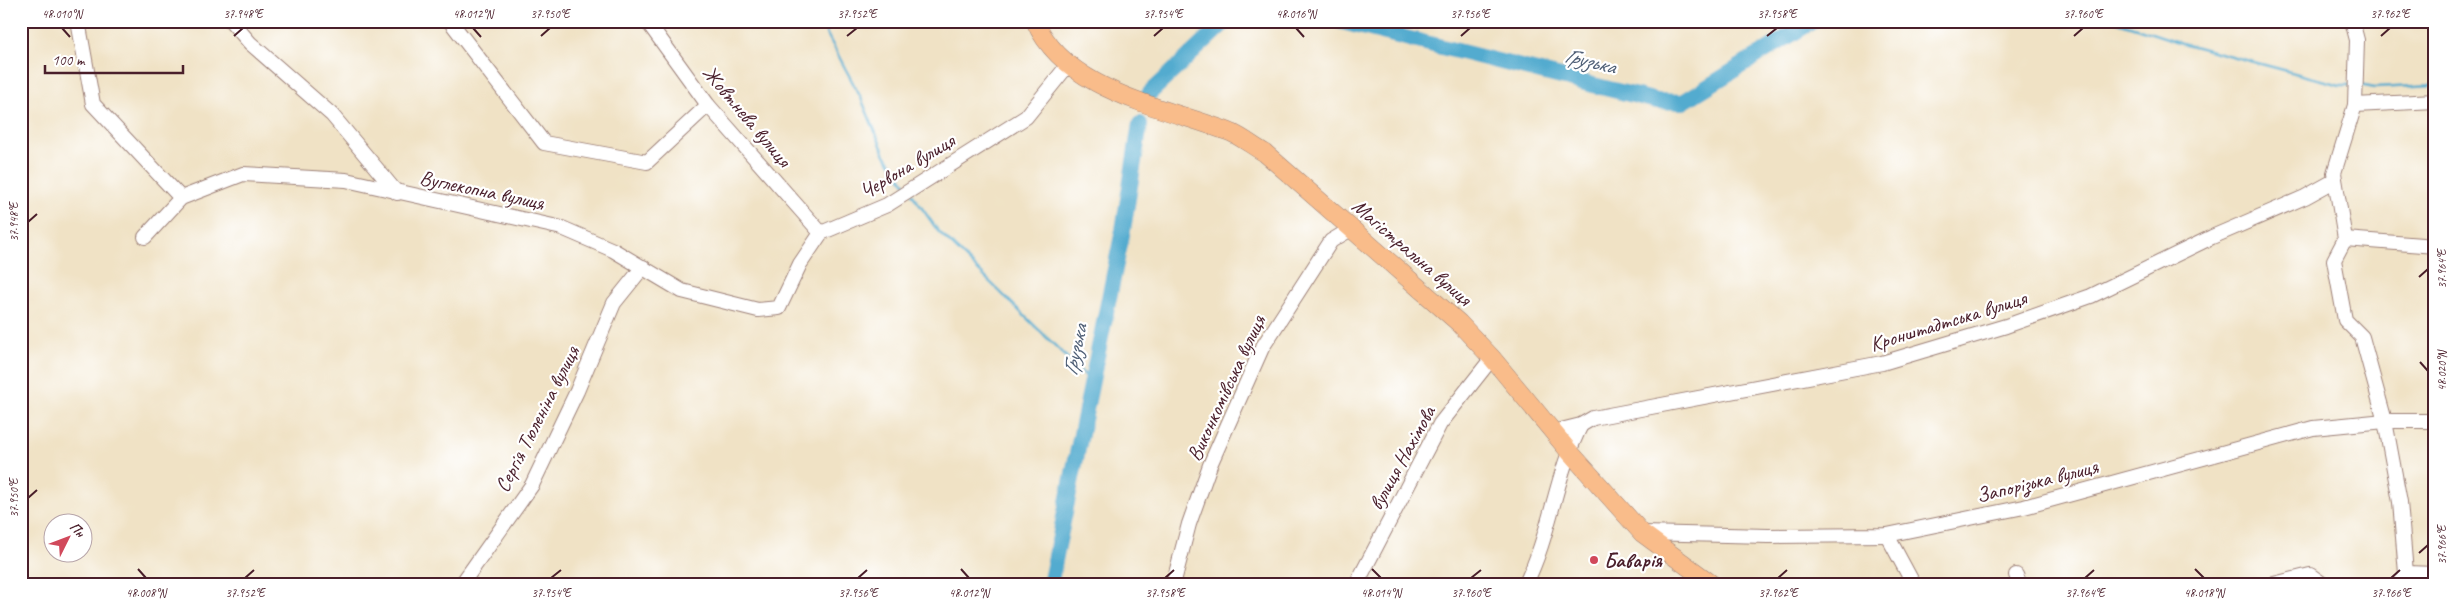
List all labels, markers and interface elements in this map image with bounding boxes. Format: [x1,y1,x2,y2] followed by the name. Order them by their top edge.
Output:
[42,6,84,22] text: 48.010°N
[223,6,264,22] text: 37.948°E
[453,6,495,22] text: 48.012°N
[530,6,571,22] text: 37.950°E
[837,6,878,22] text: 37.952°E
[1143,6,1184,22] text: 37.954°E
[1276,6,1318,22] text: 48.016°N
[1450,6,1491,22] text: 37.956°E
[1757,6,1798,22] text: 37.958°E
[2063,6,2104,22] text: 37.960°E
[2370,6,2411,22] text: 37.962°E
[1562,41,1620,81] water label: Грузька
[45,42,182,74] scale bar
[52,51,86,70] text: 100 m
[697,60,798,173] street label: Жовтнева вулиця
[855,127,961,204] street label: Червона вулиця
[418,164,548,216] street label: Вуглекопна вулиця
[1347,193,1478,312] street label: Магістральна вулиця
[6,201,22,242] text: 37.948°E
[2434,248,2450,289] text: 37.964°E
[1867,284,2031,357] street label: Кронштадтська вулиця
[1181,310,1272,465] street label: Виконкомівська вулиця
[1056,320,1094,378] water label: Грузька
[489,340,586,497] street label: Сергія Тюленіна вулиця
[2434,349,2450,391] text: 48.020°N
[1363,400,1442,514] street label: вулиця Нахімова
[1973,453,2102,510] street label: Запорізька вулиця
[6,477,22,518] text: 37.950°E
[42,514,92,564] north arrow
[66,519,89,541] text: Пн
[2434,524,2450,565] text: 37.966°E
[1604,547,1663,573] place label: Баварія
[1588,554,1600,566] marker: Баварія
[126,585,168,601] text: 48.008°N
[225,585,266,601] text: 37.952°E
[531,585,572,601] text: 37.954°E
[838,585,879,601] text: 37.956°E
[949,585,991,601] text: 48.012°N
[1145,585,1186,601] text: 37.958°E
[1361,585,1403,601] text: 48.014°N
[1451,585,1492,601] text: 37.960°E
[1758,585,1799,601] text: 37.962°E
[2065,585,2106,601] text: 37.964°E
[2184,585,2226,601] text: 48.018°N
[2371,585,2412,601] text: 37.966°E

